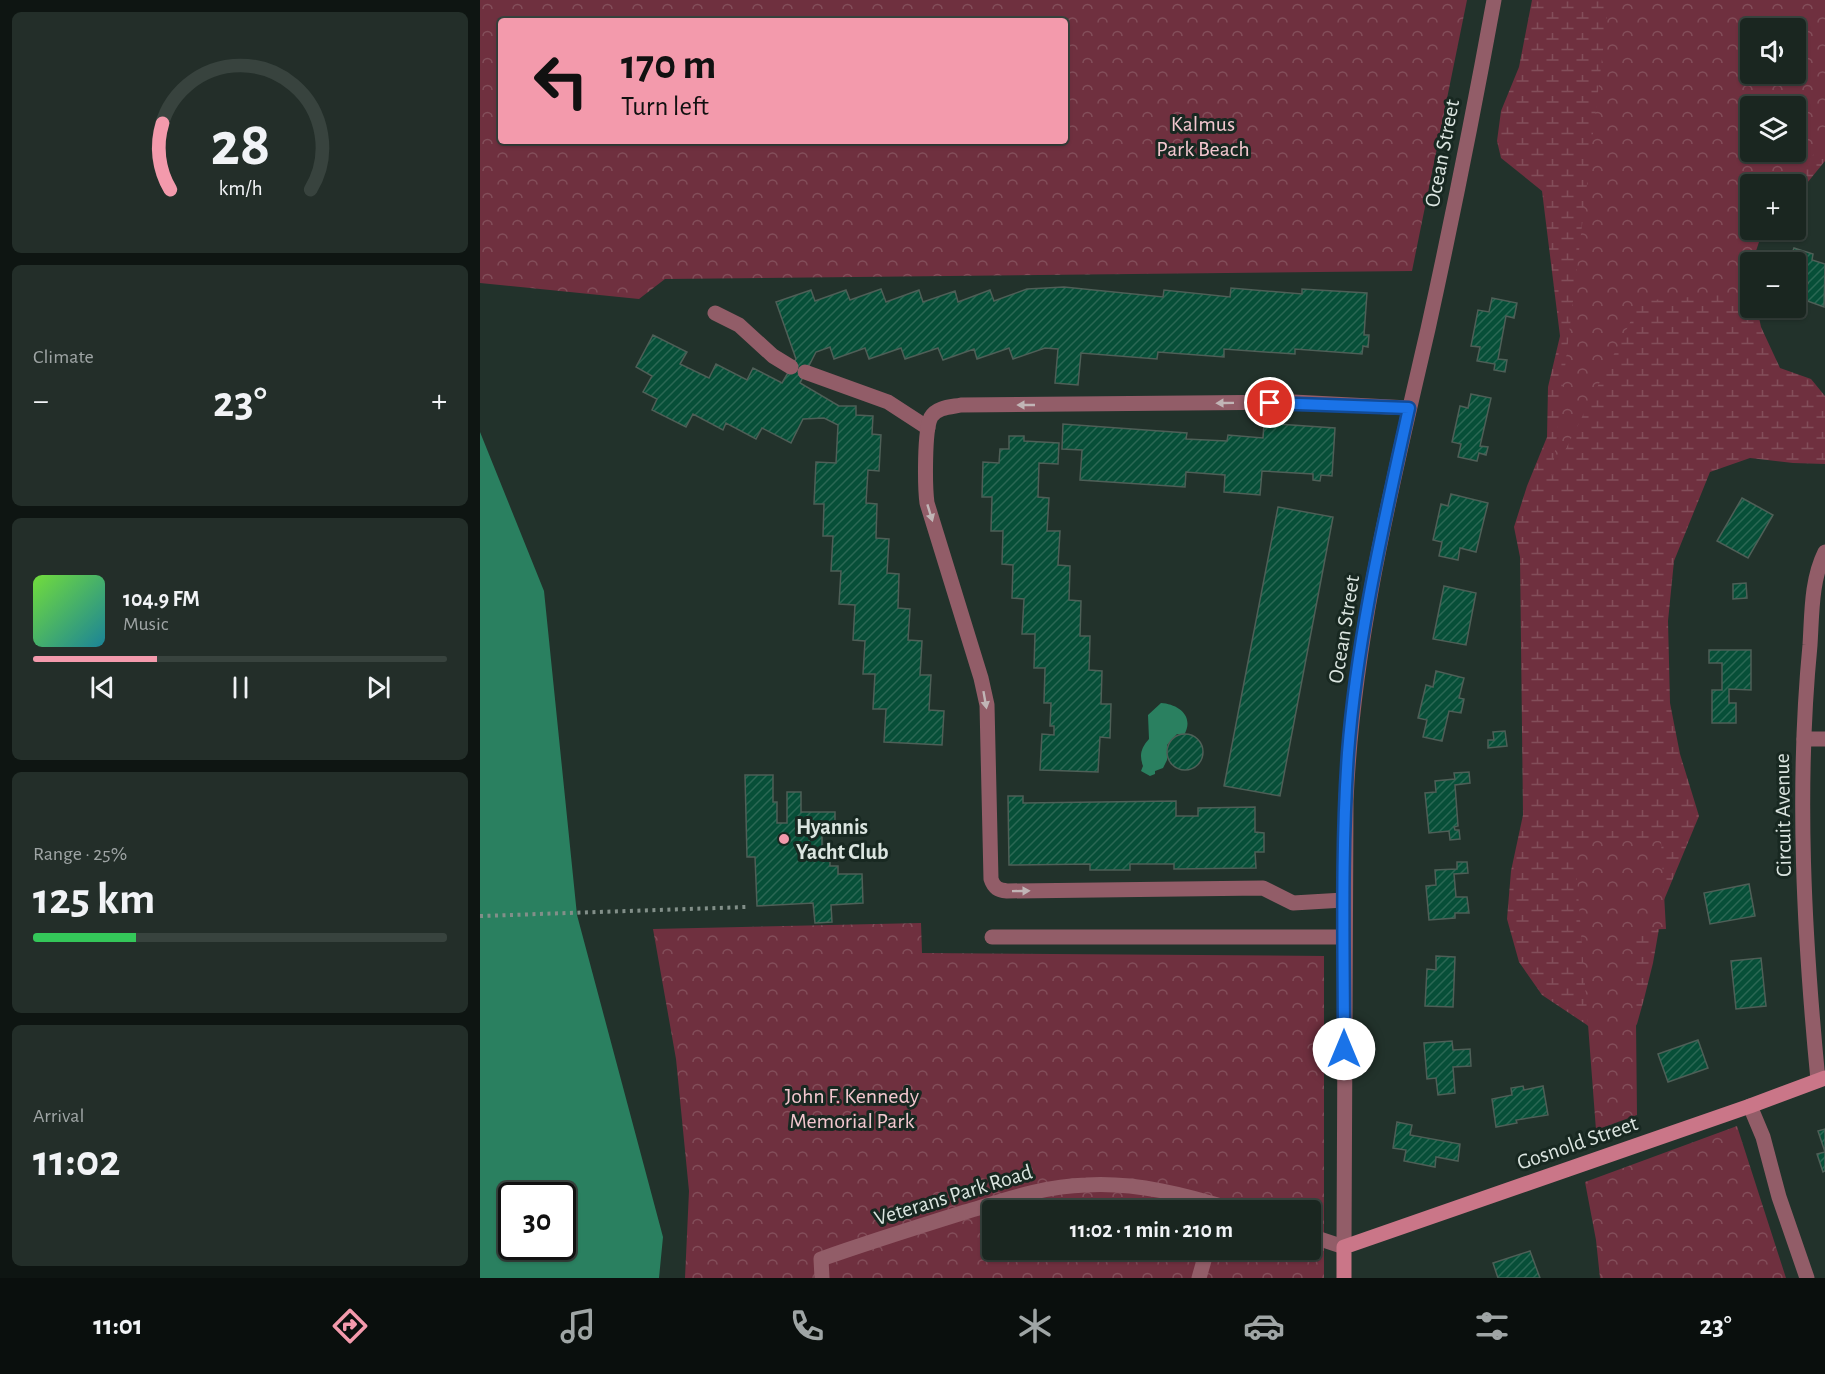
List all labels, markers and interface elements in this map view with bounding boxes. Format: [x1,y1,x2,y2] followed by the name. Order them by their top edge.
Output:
[1740,18,1806,318] map controls
[1740,18,1806,84] button: sound
[522,42,600,120] icon: left
[621,44,716,86] text: 170 m
[621,93,709,120] text: Turn left
[1740,96,1806,162] button: layers
[1421,97,1463,209] street label: Ocean Street
[1156,113,1250,160] park label: Kalmus Park Beach
[210,114,270,176] text: 28
[1740,174,1806,240] button: +
[218,178,262,199] text: km/h
[1740,252,1806,318] button: −
[33,347,94,367] text: Climate
[1244,377,1295,428] pin
[213,380,267,425] text: 23°
[33,385,49,418] text: −
[431,385,447,418] text: +
[1253,386,1286,419] icon: arrive
[1215,398,1234,408] one-way arrow
[1016,400,1035,410] one-way arrow
[926,504,935,522] one-way arrow
[1325,573,1363,685] street label: Ocean Street
[123,588,200,610] text: 104.9 FM
[123,614,169,634] text: Music
[86,671,119,704] icon: previous
[224,671,257,704] icon: pause
[362,671,395,704] icon: next
[981,691,990,710] one-way arrow
[1771,753,1795,877] street label: Circuit Avenue
[796,816,889,863] place label: Hyannis Yacht Club
[777,832,791,846] marker: Hyannis Yacht Club
[33,844,127,864] text: Range · 25%
[33,877,155,922] text: 125 km
[1012,886,1031,896] one-way arrow
[1312,1017,1376,1081] position arrow
[785,1085,920,1132] park label: John F. Kennedy Memorial Park
[33,1106,84,1126] text: Arrival
[1514,1112,1641,1174] street label: Gosnold Street
[33,1139,120,1184] text: 11:02
[872,1160,1035,1229] street label: Veterans Park Road
[498,1182,576,1260] speed limit sign: 30
[1070,1219,1233,1241] text: 11:02 · 1 min · 210 m
[329,1305,371,1347] icon: directions
[557,1305,599,1347] icon: music
[786,1305,828,1347] icon: phone
[1014,1305,1056,1347] icon: climate
[1243,1305,1285,1347] icon: car
[1471,1305,1513,1347] icon: filters
[93,1312,143,1339] text: 11:01
[1699,1312,1732,1339] text: 23°

